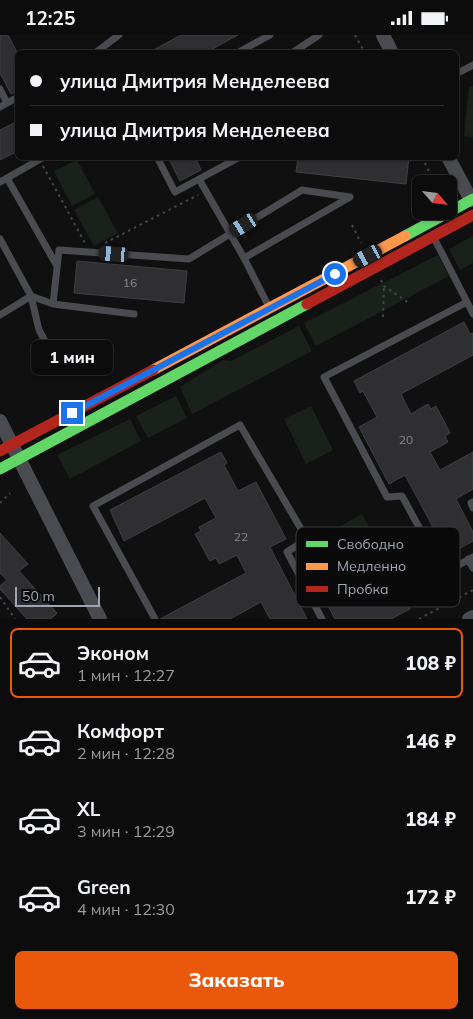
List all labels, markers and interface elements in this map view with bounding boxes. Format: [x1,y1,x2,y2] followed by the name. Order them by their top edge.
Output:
[25,6,75,30] text: 12:25
[60,69,330,93] text: улица Дмитрия Менделеева
[60,118,330,142] text: улица Дмитрия Менделеева
[412,175,458,220] north arrow
[412,175,457,220] map controls
[227,211,260,239] car
[351,242,384,270] car
[98,245,129,263] car
[324,263,346,285] route start
[123,275,137,290] house number: 16
[31,341,113,375] callout: 1 мин
[49,347,95,367] text: 1 мин
[61,402,83,424] route end
[399,432,413,447] house number: 20
[296,527,460,607] legend
[234,529,248,544] house number: 22
[337,535,404,553] text: Свободно
[337,557,406,575] text: Медленно
[337,580,389,598] text: Пробка
[15,584,100,607] scale bar
[22,587,55,605] text: 50 m
[17,641,62,686] icon: car
[77,641,149,665] text: Эконом
[405,651,456,675] text: 108 ₽
[77,665,175,685] text: 1 мин · 12:27
[17,719,62,764] icon: car
[77,719,164,743] text: Комфорт
[405,729,456,753] text: 146 ₽
[77,743,175,763] text: 2 мин · 12:28
[17,797,62,842] icon: car
[77,797,100,821] text: XL
[405,807,456,831] text: 184 ₽
[77,821,175,841] text: 3 мин · 12:29
[17,875,62,920] icon: car
[77,875,131,899] text: Green
[405,885,456,909] text: 172 ₽
[77,899,175,919] text: 4 мин · 12:30
[15,951,458,1009] button: Заказать

